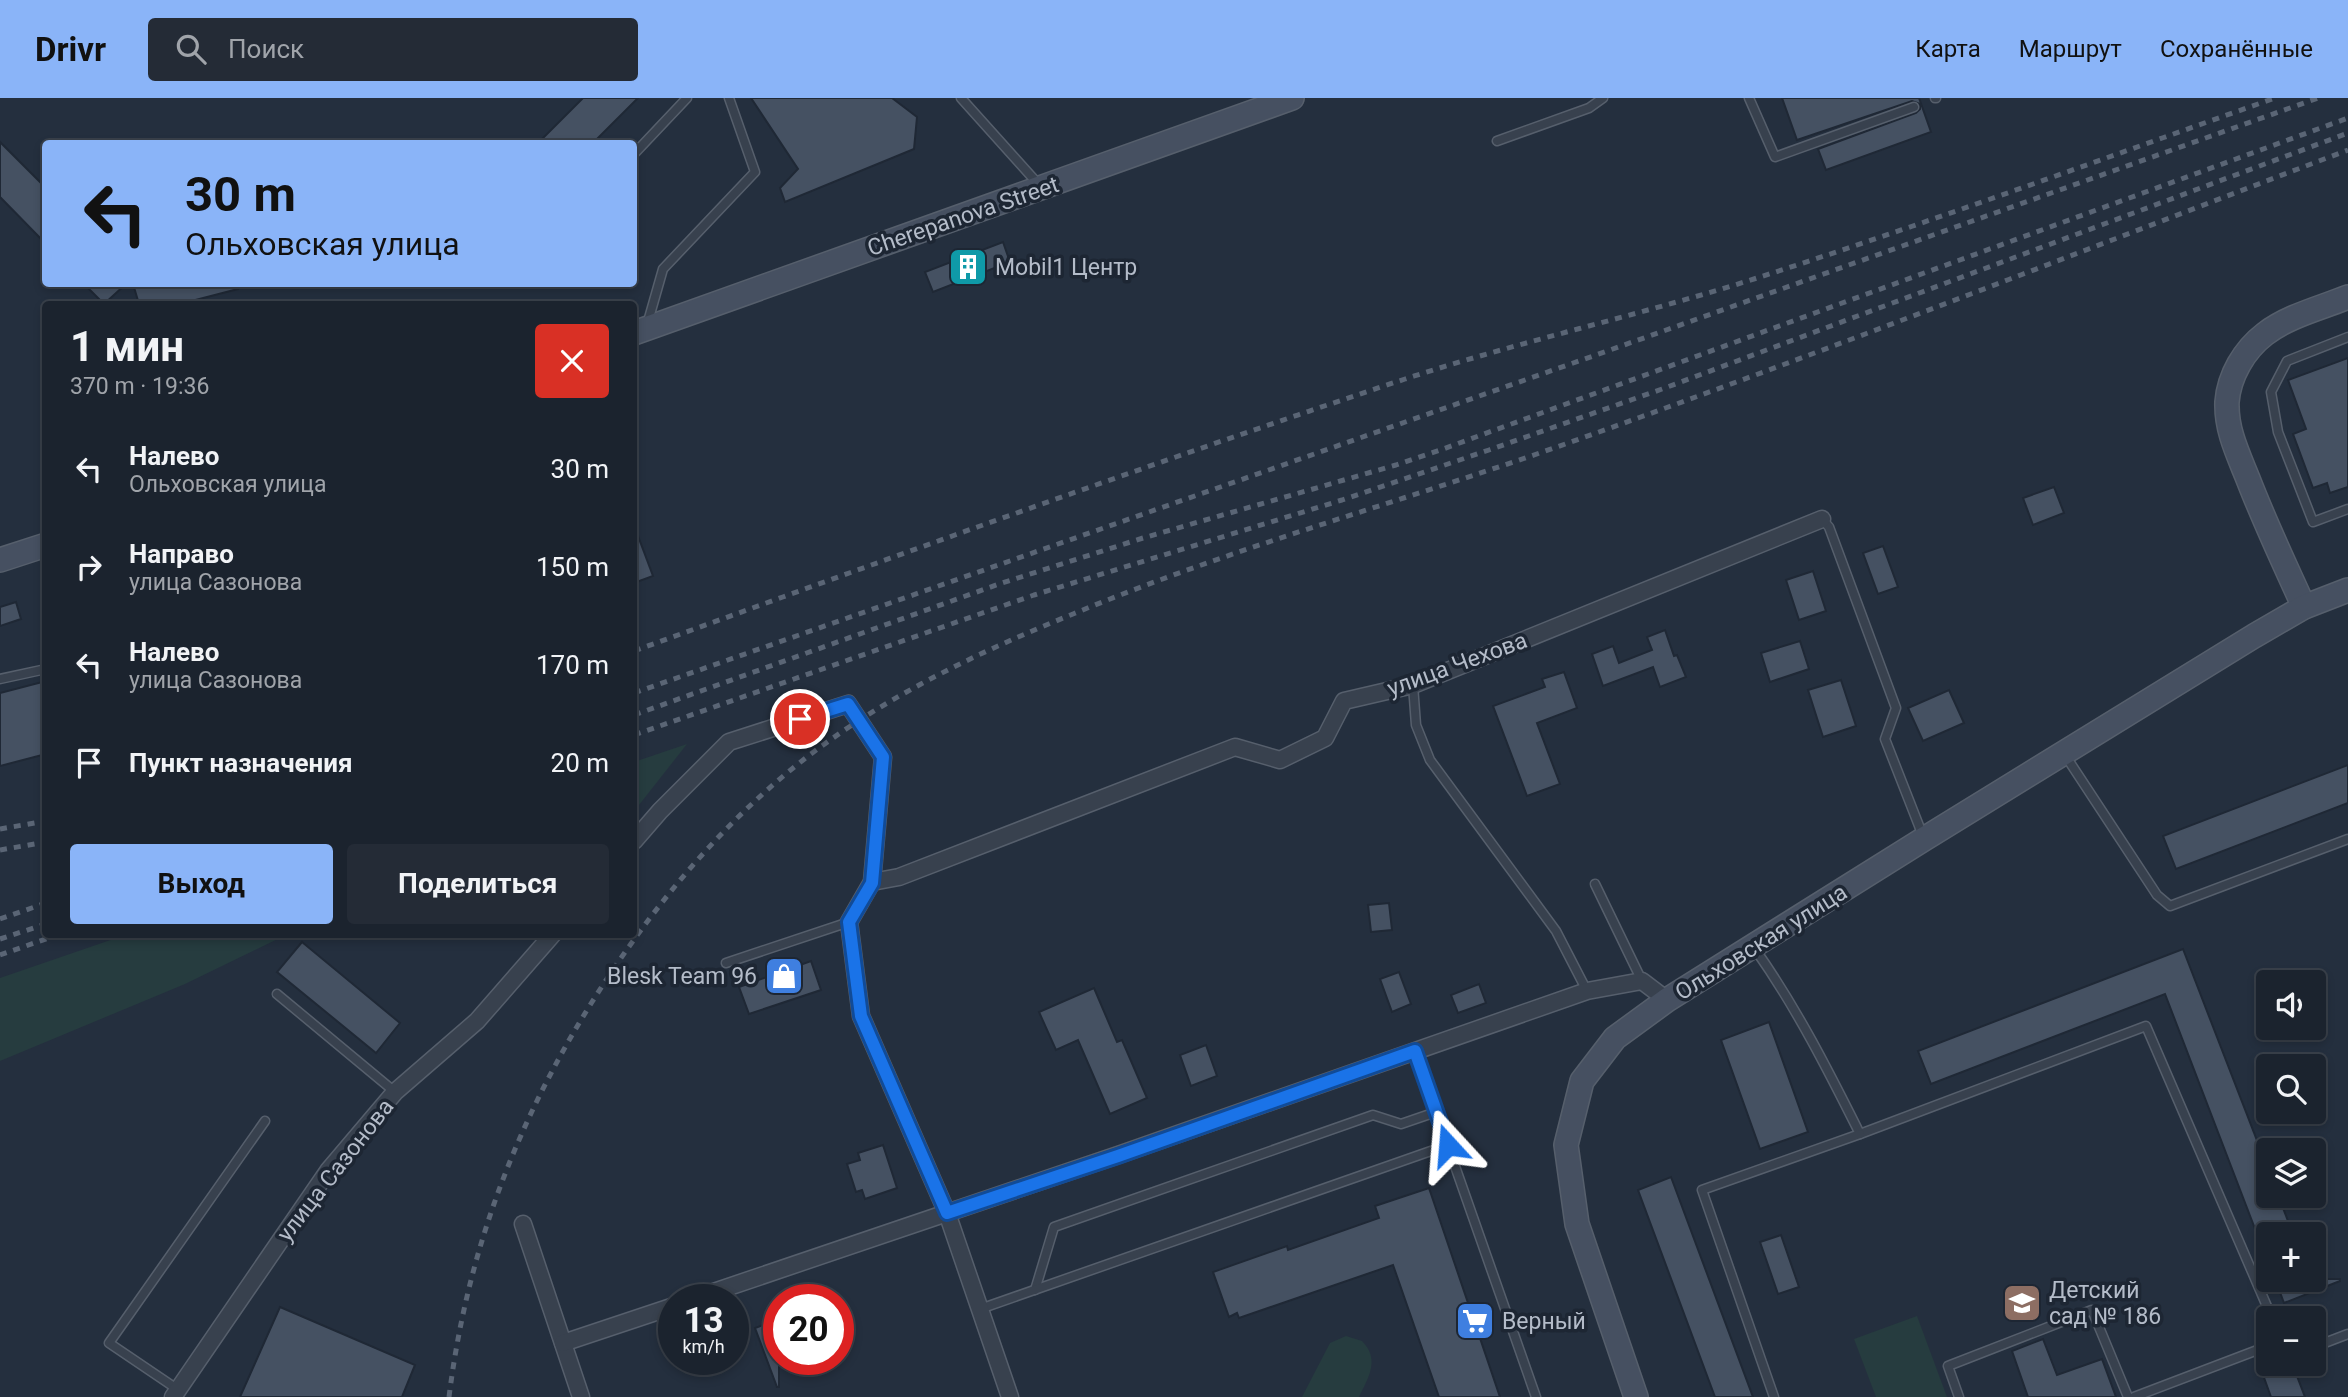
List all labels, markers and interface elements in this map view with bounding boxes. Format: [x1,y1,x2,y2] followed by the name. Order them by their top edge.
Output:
[148,18,638,81] search box
[35,30,106,69] text: Drivr
[172,30,210,68] icon: search
[228,34,304,64] text: Поиск
[1915,35,1981,63] text: Карта
[2019,35,2122,63] text: Маршрут
[2160,35,2313,63] text: Сохранённые
[185,166,296,223] text: 30 m
[70,168,161,259] icon: left
[864,171,1062,262] street label: Cherepanova Street
[185,225,460,263] text: Ольховская улица
[947,246,989,288] building icon: Mobil1 Центр
[995,254,1137,281] place label: Mobil1 Центр
[70,322,184,371] text: 1 мин
[535,324,609,398] button: close
[70,373,209,400] text: 370 m · 19:36
[129,441,219,471] text: Налево
[70,450,108,488] icon: left
[551,454,609,484] text: 30 m
[129,471,326,498] text: Ольховская улица
[129,539,234,569] text: Направо
[70,548,108,586] icon: right
[536,552,609,582] text: 150 m
[129,569,302,596] text: улица Сазонова
[1384,627,1531,702] street label: улица Чехова
[129,637,219,667] text: Налево
[70,646,108,684] icon: left
[536,650,609,680] text: 170 m
[129,667,302,694] text: улица Сазонова
[770,689,830,749] pin
[781,700,819,738] icon: arrive
[70,744,108,782] icon: arrive
[129,748,353,778] text: Пункт назначения
[551,748,609,778] text: 20 m
[70,844,333,924] button: Выход
[347,844,609,924] button: Поделиться
[1670,879,1852,1006] street label: Ольховская улица
[763,955,805,997] shop icon: Blesk Team 96
[607,963,757,990] place label: Blesk Team 96
[2256,970,2326,1376] map controls
[2256,970,2326,1040] button: sound
[2256,1054,2326,1124] button: search
[271,1094,399,1247] street label: улица Сазонова
[1411,1108,1485,1182] position arrow
[2256,1138,2326,1208] button: layers
[2256,1222,2326,1292] button: +
[2049,1277,2161,1330] place label: Детский сад № 186
[2001,1282,2043,1324] school or university icon: Детский сад № 186
[763,1284,854,1375] speed limit sign: 20
[683,1300,724,1341] text: 13
[1454,1300,1496,1342] supermarket icon: Верный
[2256,1306,2326,1376] button: −
[1502,1308,1586,1335] place label: Верный
[682,1336,725,1357] text: km/h

